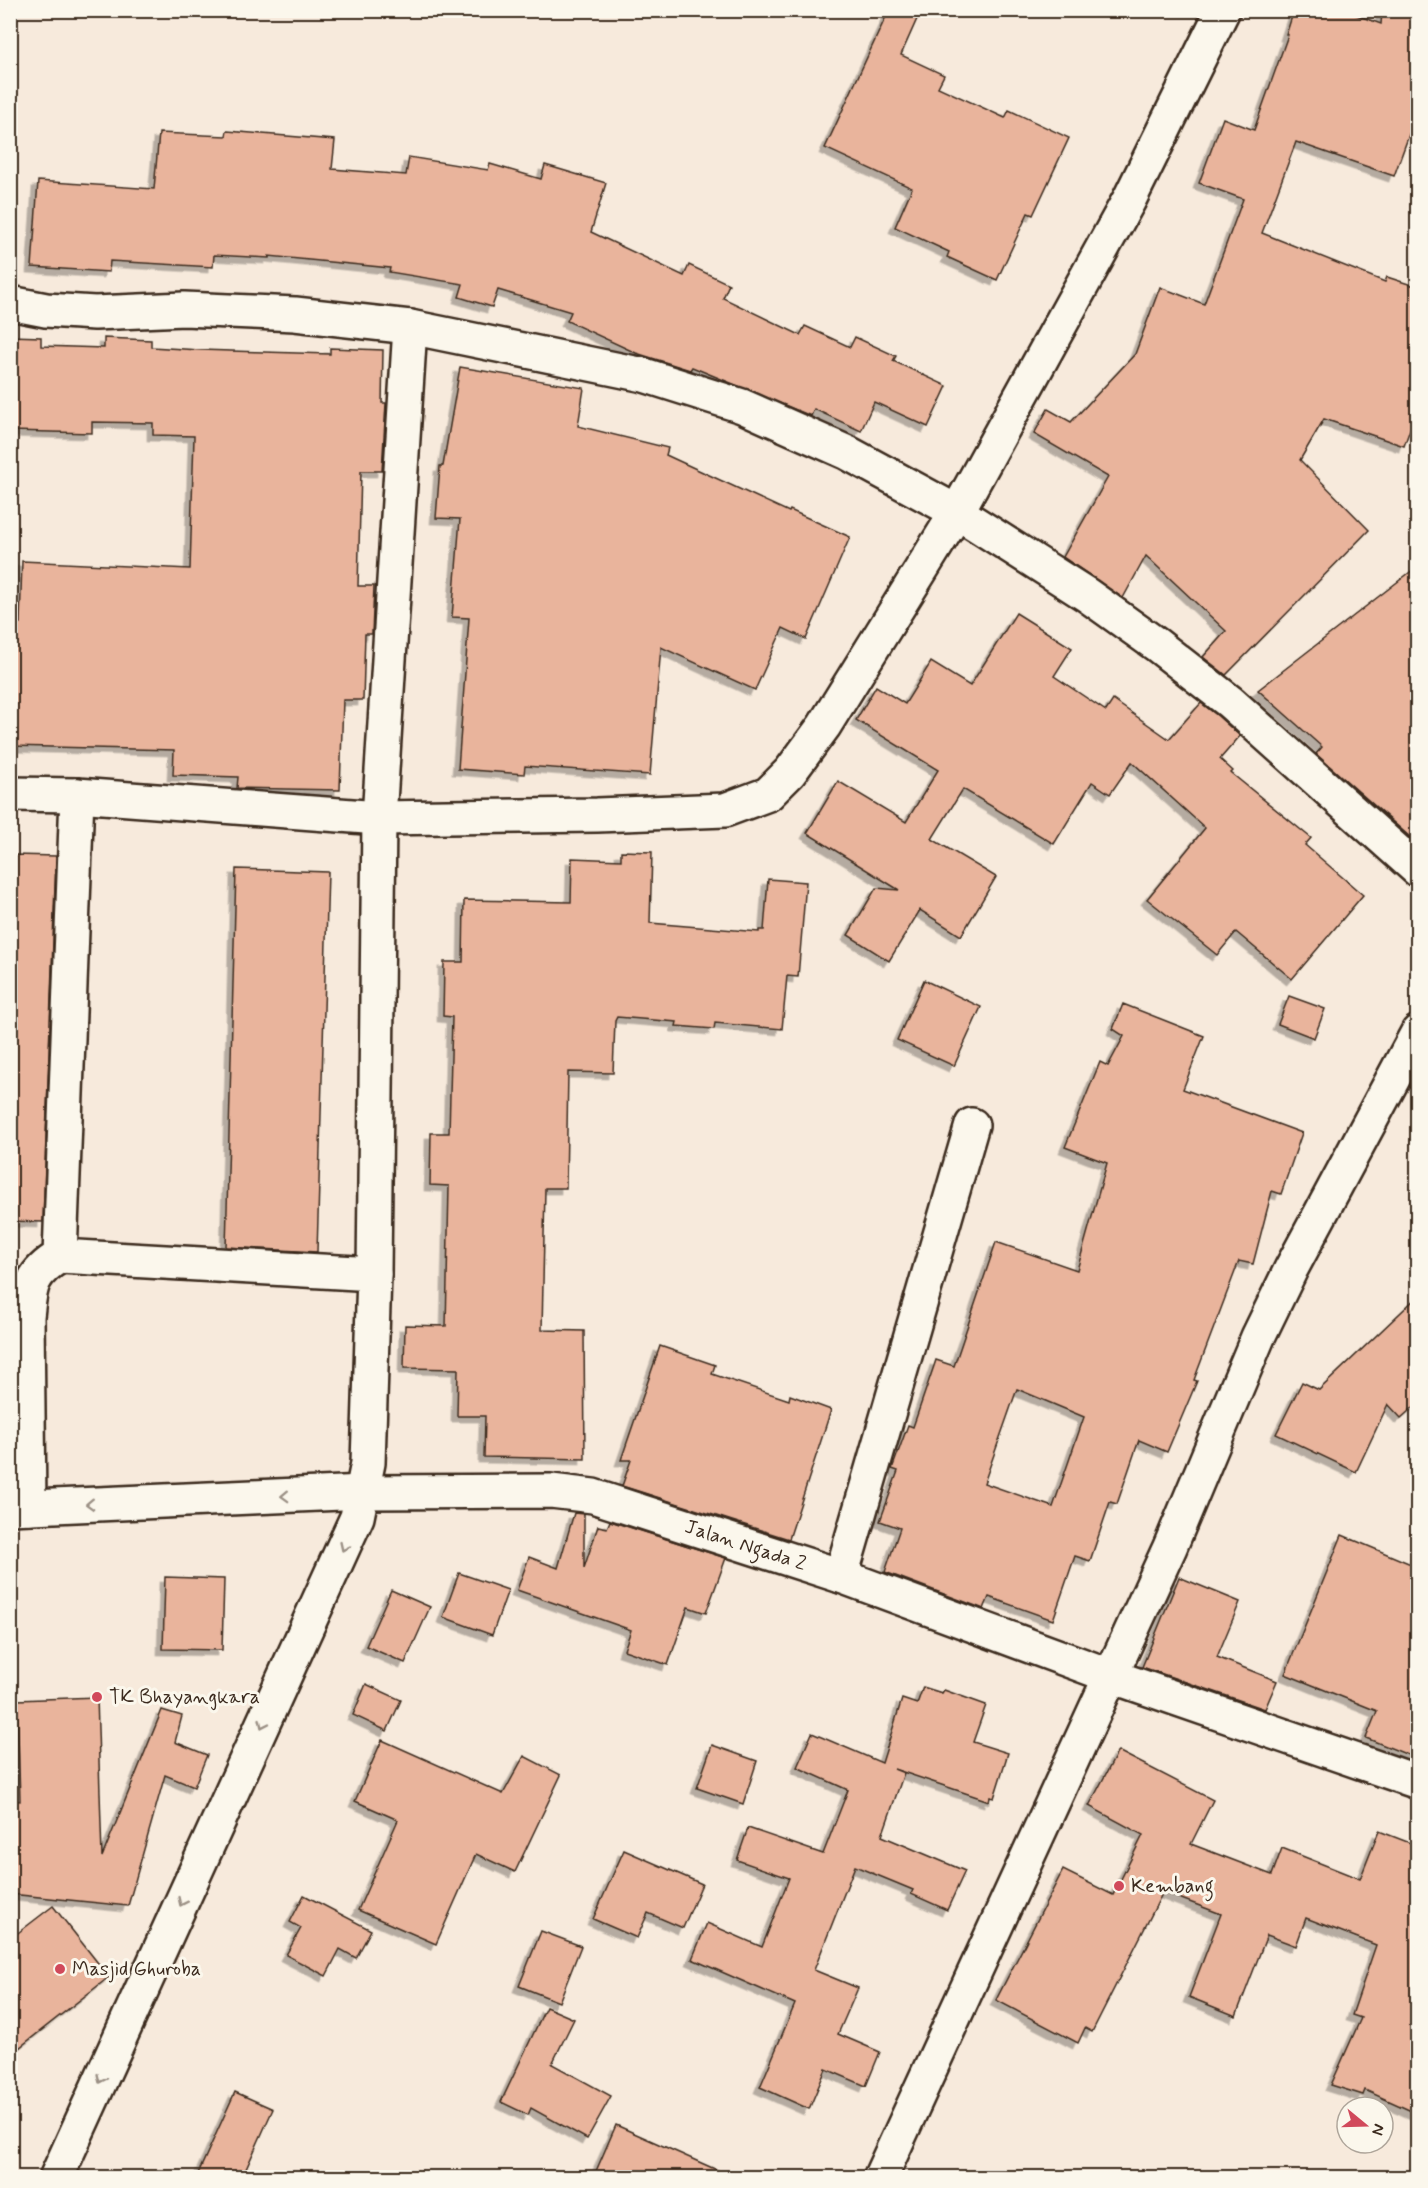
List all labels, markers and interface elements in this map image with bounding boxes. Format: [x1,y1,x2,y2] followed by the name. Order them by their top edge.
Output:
[280,1489,289,1502] one-way arrow
[86,1498,95,1511] one-way arrow
[682,1513,810,1577] street label: Jalan Ngada 2
[339,1541,351,1552] one-way arrow
[109,1684,260,1711] place label: TK Bhayangkara
[90,1690,104,1704] marker: TK Bhayangkara
[258,1718,270,1729] one-way arrow
[1131,1873,1214,1902] place label: Kembang
[1112,1879,1126,1893] marker: Kembang
[177,1895,189,1906] one-way arrow
[72,1956,201,1983] place label: Masjid Ghuroba
[53,1962,67,1976] marker: Masjid Ghuroba
[96,2073,108,2084] one-way arrow
[1335,2095,1395,2155] north arrow
[1366,2121,1389,2138] text: N

